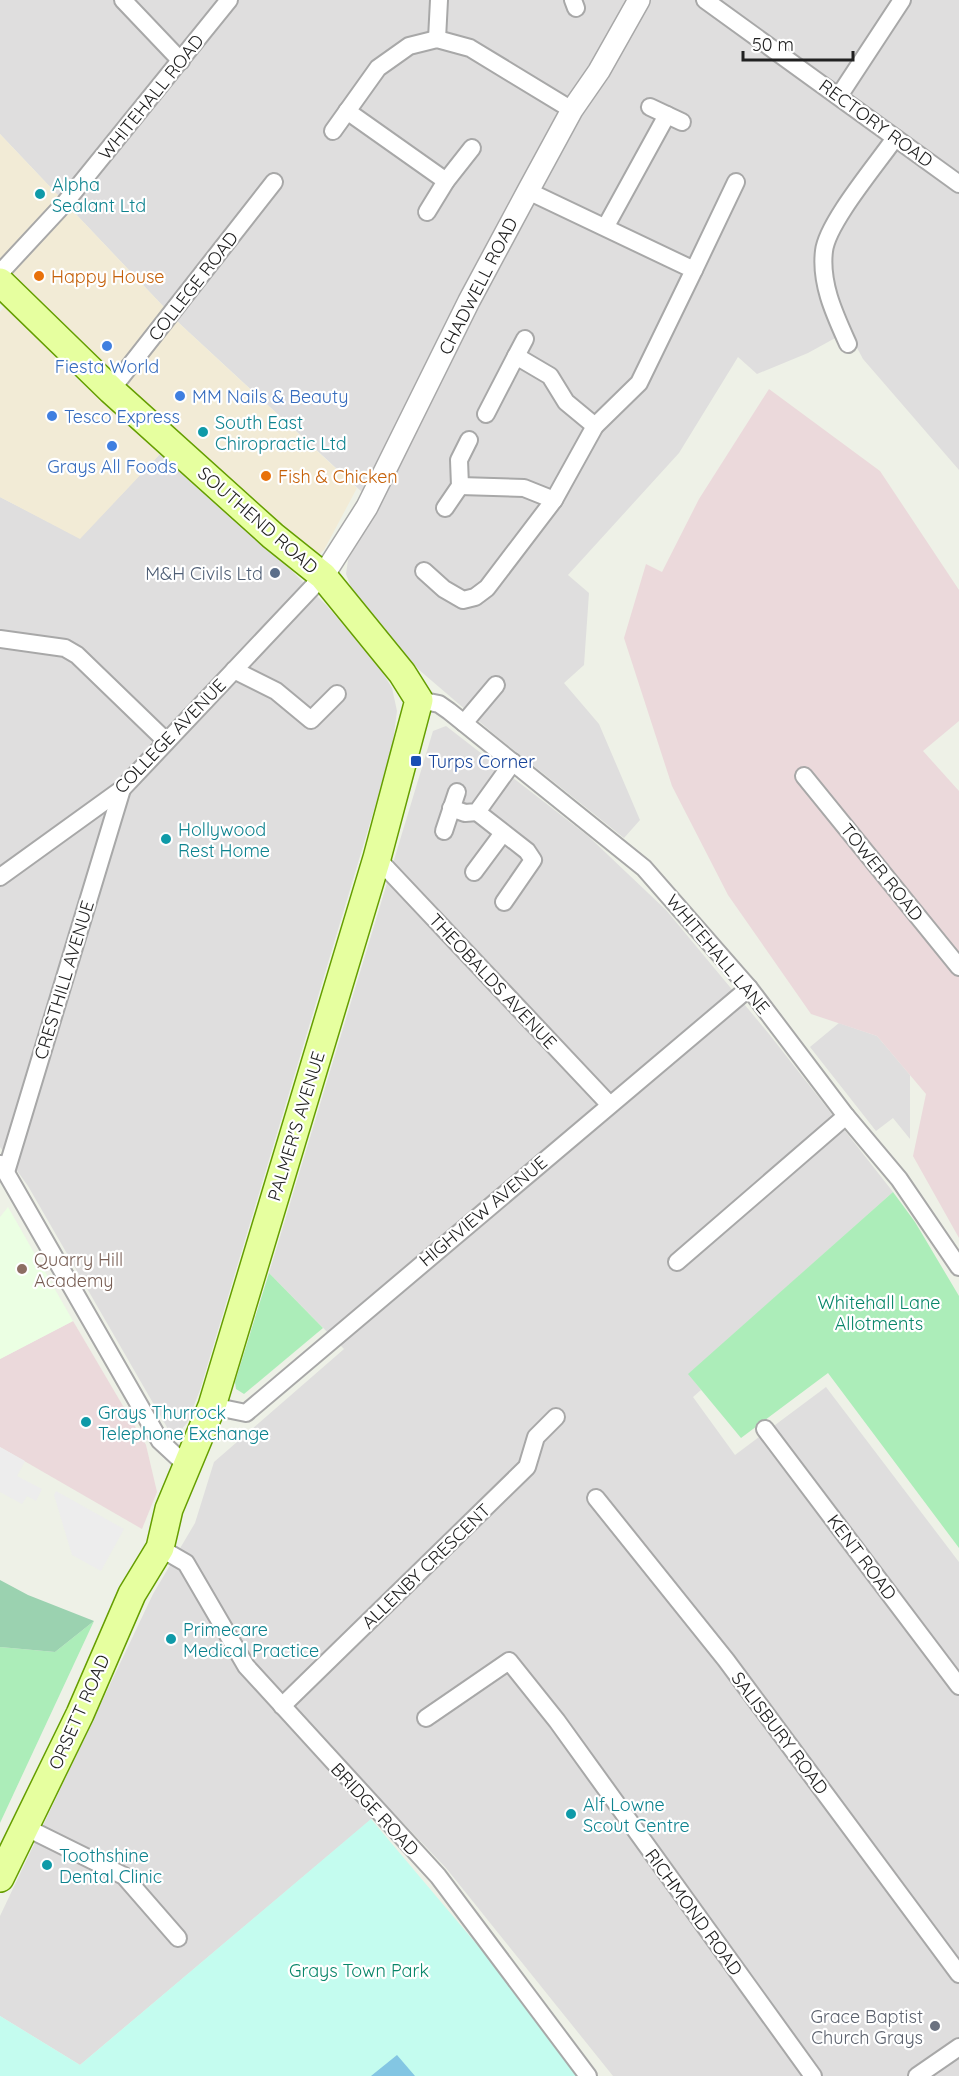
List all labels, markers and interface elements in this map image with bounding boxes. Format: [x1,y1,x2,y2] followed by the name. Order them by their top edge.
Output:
[743,24,852,62] scale bar
[93,30,209,164] street label: WHITEHALL ROAD
[752,33,794,56] text: 50 m
[815,74,937,172] street label: RECTORY ROAD
[52,173,146,217] place label: Alpha Sealant Ltd
[33,187,47,201] marker: Alpha Sealant Ltd
[433,213,523,359] street label: CHADWELL ROAD
[143,227,243,345] street label: COLLEGE ROAD
[51,265,165,288] place label: Happy House
[32,269,46,283] marker: Happy House
[100,339,114,353] marker: Fiesta World
[55,355,159,378] place label: Fiesta World
[192,385,348,408] place label: MM Nails & Beauty
[173,389,187,403] marker: MM Nails & Beauty
[64,405,180,428] place label: Tesco Express
[45,409,59,423] marker: Tesco Express
[215,411,347,455] place label: South East Chiropractic Ltd
[196,425,210,439] marker: South East Chiropractic Ltd
[105,439,119,453] marker: Grays All Foods
[47,455,177,478] place label: Grays All Foods
[193,461,323,579] street label: SOUTHEND ROAD
[278,465,398,488] place label: Fish & Chicken
[259,469,273,483] marker: Fish & Chicken
[145,562,263,585] place label: M&H Civils Ltd
[268,566,282,580] marker: M&H Civils Ltd
[109,674,231,798] street label: COLLEGE AVENUE
[428,750,535,773] place label: Turps Corner
[409,754,423,768] marker: Turps Corner
[178,818,270,862] place label: Hollywood Rest Home
[836,819,928,926] street label: TOWER ROAD
[159,832,173,846] marker: Hollywood Rest Home
[661,889,775,1019] street label: WHITEHALL LANE
[29,898,99,1062] street label: CRESTHILL AVENUE
[424,908,562,1054] street label: THEOBALDS AVENUE
[262,1048,330,1204] street label: PALMER'S AVENUE
[414,1151,552,1271] street label: HIGHVIEW AVENUE
[34,1248,123,1292] place label: Quarry Hill Academy
[15,1262,29,1276] marker: Quarry Hill Academy
[817,1291,941,1335] park label: Whitehall Lane Allotments
[98,1401,269,1445] place label: Grays Thurrock Telephone Exchange
[79,1415,93,1429] marker: Grays Thurrock Telephone Exchange
[357,1498,495,1633] street label: ALLENBY CRESCENT
[822,1510,902,1604] street label: KENT ROAD
[183,1618,319,1662] place label: Primecare Medical Practice
[164,1632,178,1646] marker: Primecare Medical Practice
[43,1651,115,1773] street label: ORSETT ROAD
[726,1667,834,1799] street label: SALISBURY ROAD
[326,1758,424,1860] street label: BRIDGE ROAD
[583,1793,690,1837] place label: Alf Lowne Scout Centre
[564,1807,578,1821] marker: Alf Lowne Scout Centre
[59,1844,162,1888] place label: Toothshine Dental Clinic
[640,1844,748,1980] street label: RICHMOND ROAD
[40,1858,54,1872] marker: Toothshine Dental Clinic
[289,1959,429,1982] park label: Grays Town Park
[810,2005,923,2049] place label: Grace Baptist Church Grays
[928,2019,942,2033] marker: Grace Baptist Church Grays

